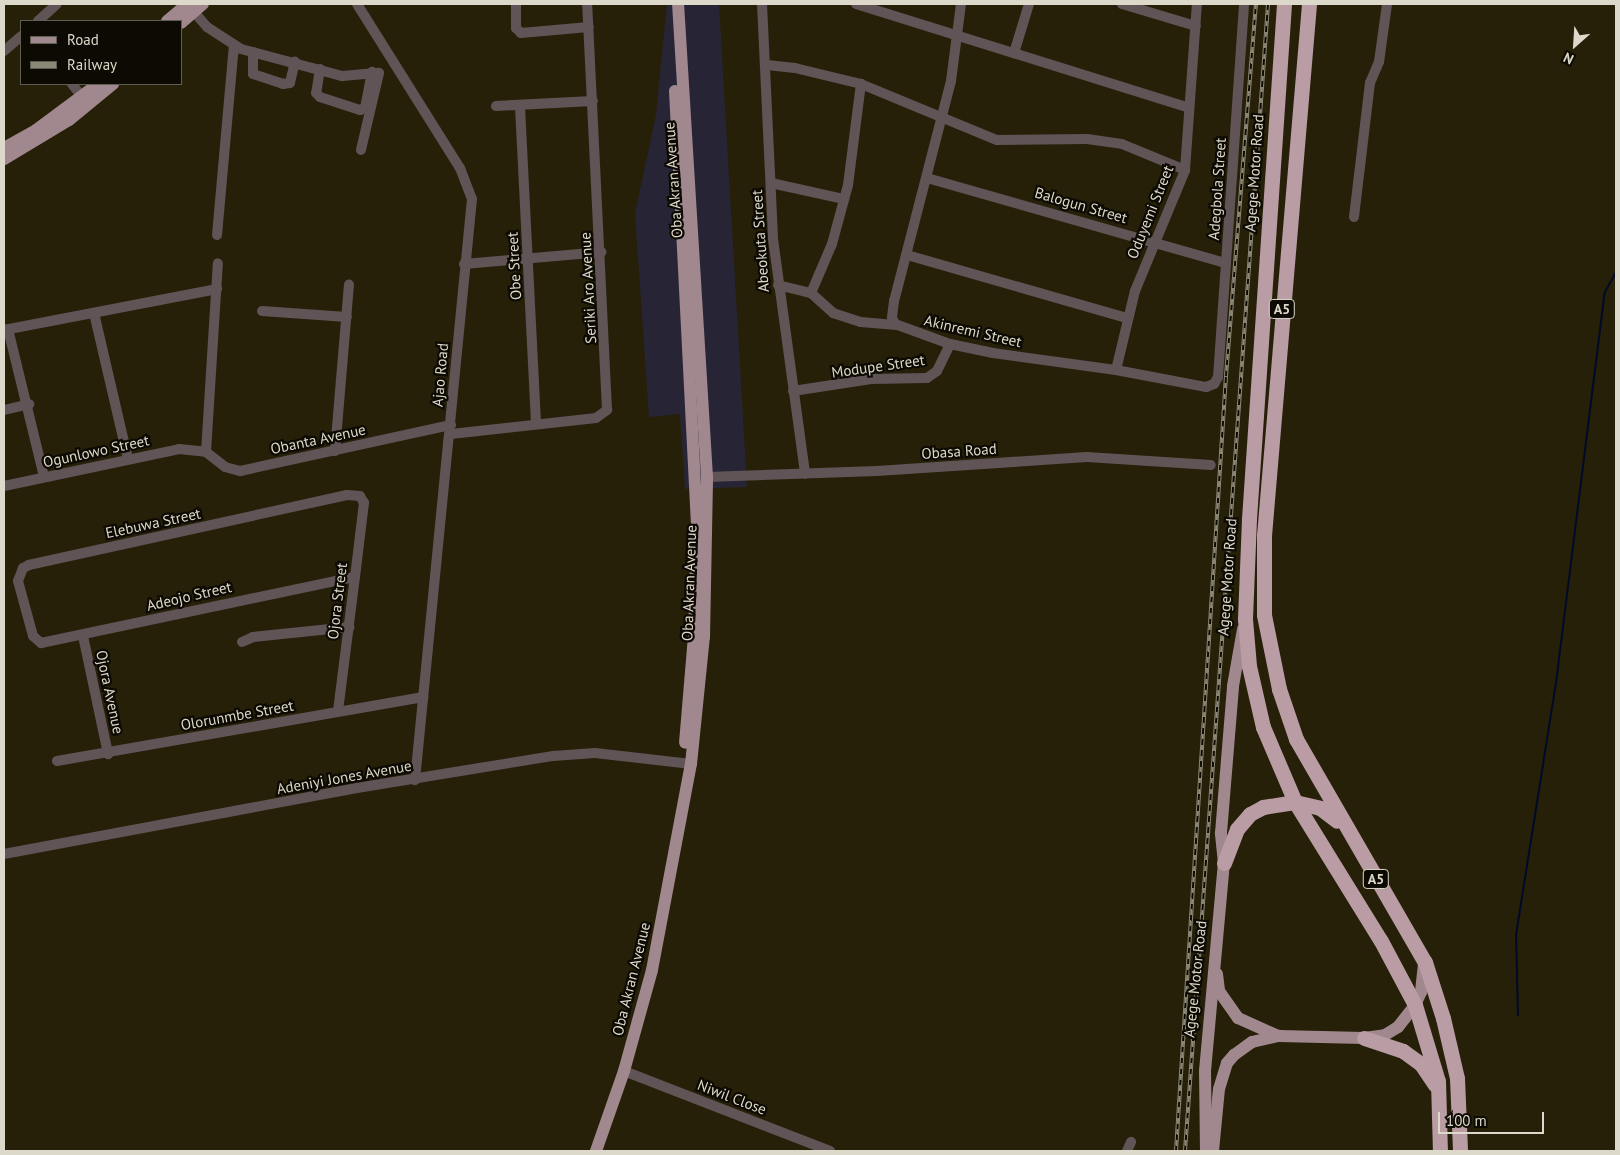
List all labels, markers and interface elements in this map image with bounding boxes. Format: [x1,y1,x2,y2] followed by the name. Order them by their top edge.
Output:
[20,20,182,85] legend
[1550,20,1600,70] north arrow
[67,30,99,49] text: Road
[1560,48,1577,69] text: N
[67,55,117,74] text: Railway
[1241,114,1267,232] street label: Agege Motor Road
[660,121,686,239] street label: Oba Akran Avenue
[1204,137,1230,241] street label: Adegbola Street
[1123,163,1177,261] street label: Oduyemi Street
[1033,183,1129,227] street label: Balogun Street
[747,189,773,293] street label: Abeokuta Street
[503,231,525,301] street label: Obe Street
[576,231,600,345] street label: Seriki Aro Avenue
[1268,298,1296,320] road number: A5
[923,311,1023,351] street label: Akinremi Street
[428,342,452,408] street label: Ajao Road
[830,351,926,381] street label: Modupe Street
[269,420,367,458] street label: Obanta Avenue
[41,431,151,471] street label: Ogunlowo Street
[921,439,997,463] street label: Obasa Road
[104,504,202,542] street label: Elebuwa Street
[1214,518,1240,636] street label: Agege Motor Road
[678,524,700,642] street label: Oba Akran Avenue
[323,562,351,640] street label: Ojora Street
[145,577,233,615] street label: Adeojo Street
[92,648,128,736] street label: Ojora Avenue
[179,696,295,734] street label: Olorunmbe Street
[275,756,413,798] street label: Adeniyi Jones Avenue
[1362,868,1390,891] road number: A5
[608,920,654,1038] street label: Oba Akran Avenue
[1180,920,1210,1038] street label: Agege Motor Road
[695,1076,769,1118] street label: Niwil Close
[1440,1102,1546,1134] scale bar
[1446,1111,1487,1130] text: 100 m

